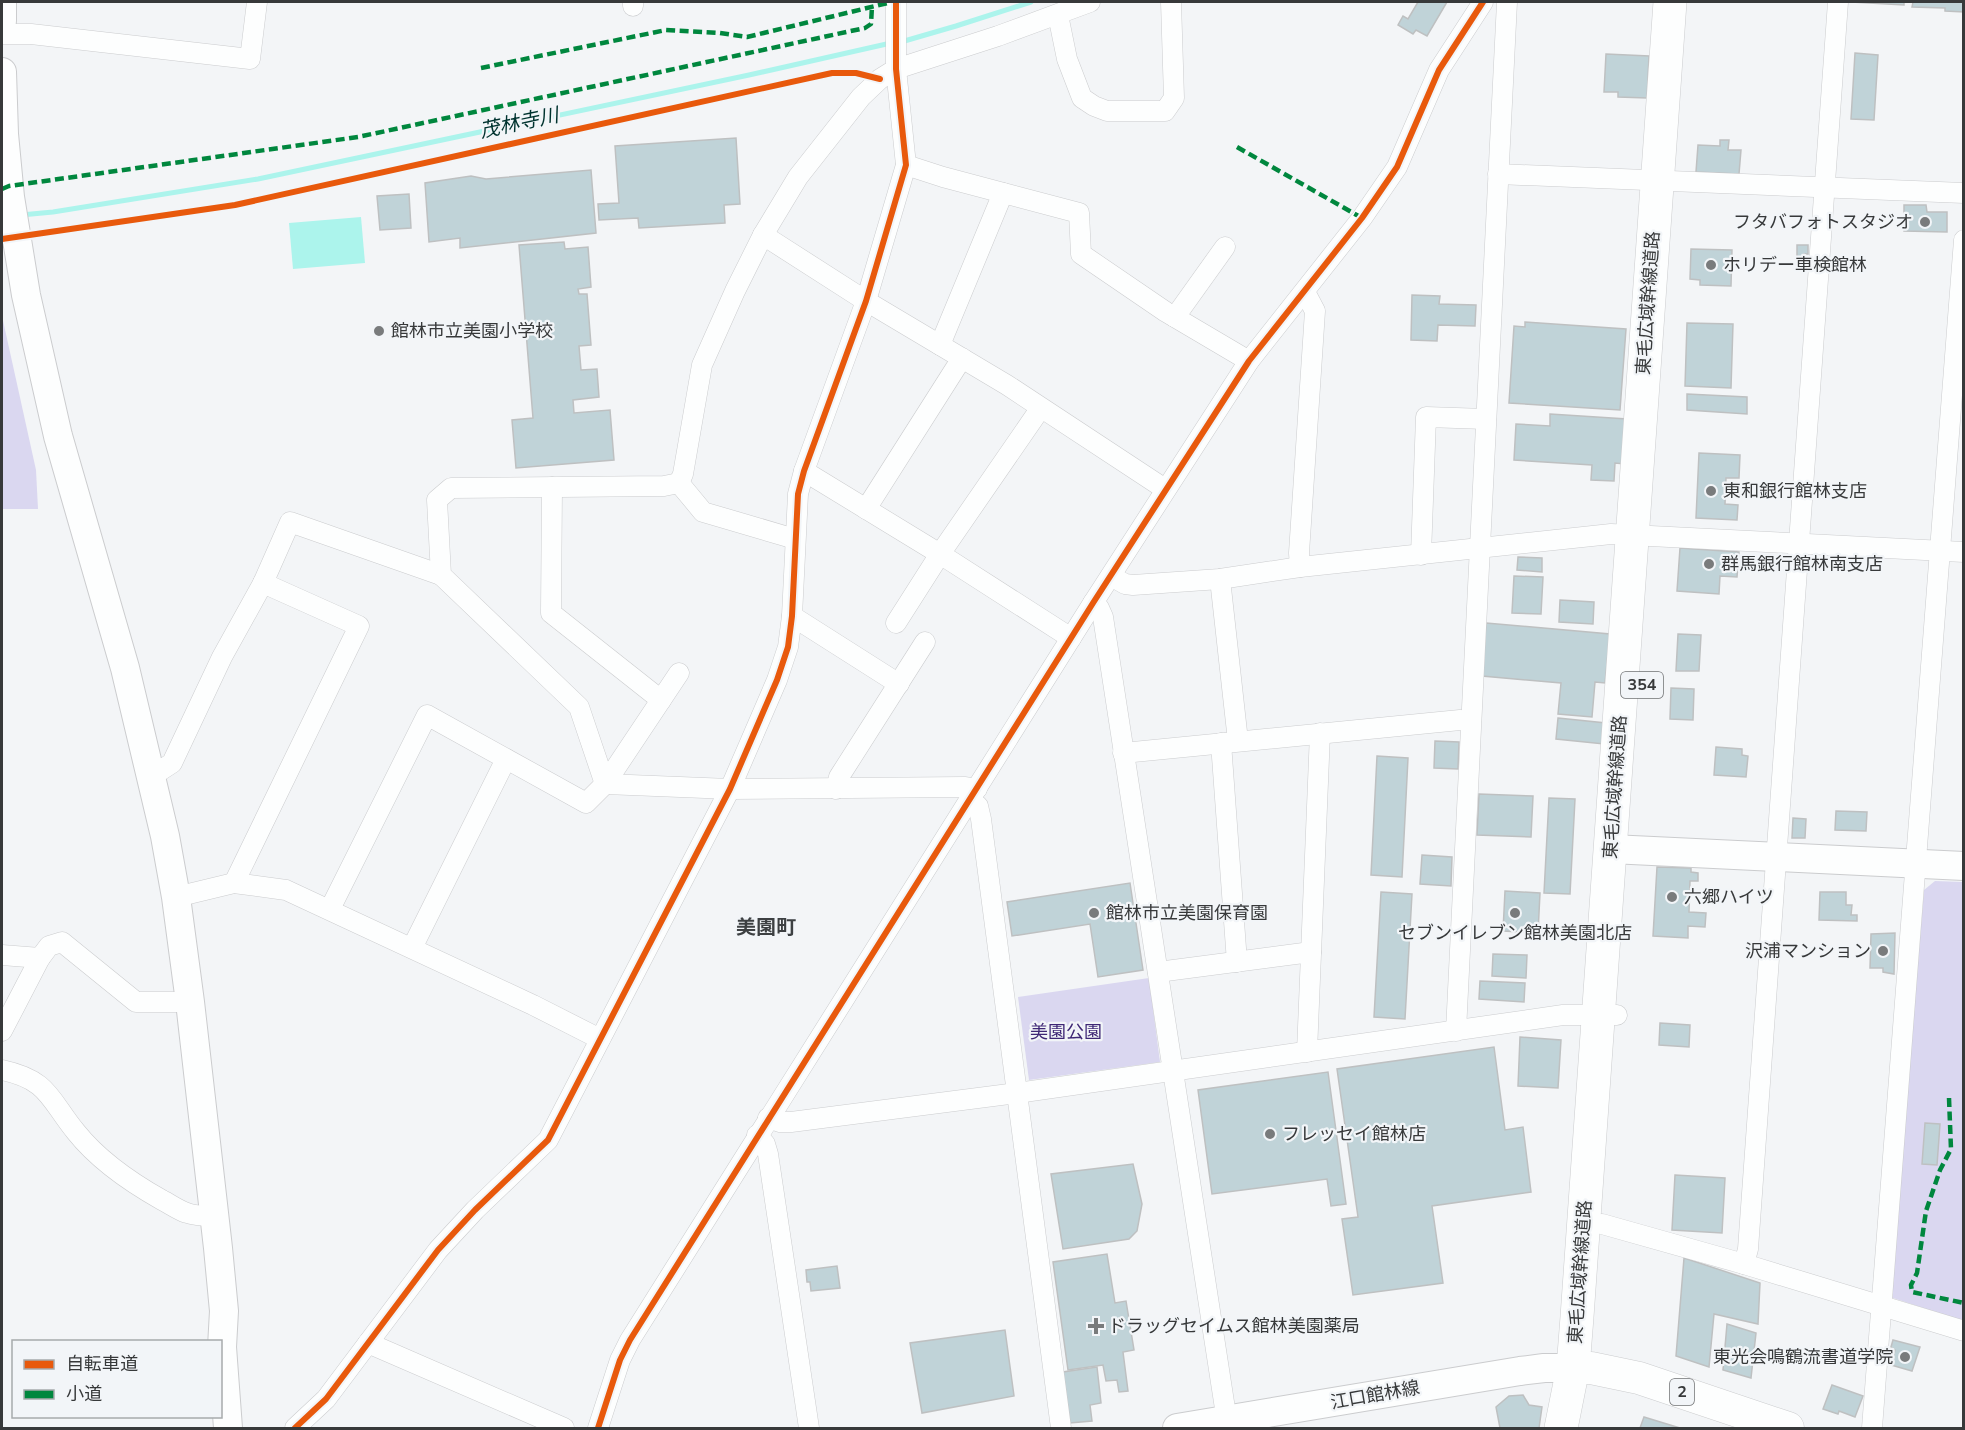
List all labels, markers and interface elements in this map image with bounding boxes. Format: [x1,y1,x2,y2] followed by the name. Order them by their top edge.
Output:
[477,101,563,145] water label: 茂林寺川
[1733,210,1913,234] place label: フタバフォトスタジオ
[1918,215,1932,229] marker: フタバフォトスタジオ
[1631,230,1665,376] street label: 東毛広域幹線道路
[1723,253,1867,277] place label: ホリデー車検館林
[1704,258,1718,272] marker: ホリデー車検館林
[391,319,553,343] place label: 館林市立美園小学校
[372,324,386,338] marker: 館林市立美園小学校
[1723,479,1867,503] place label: 東和銀行館林支店
[1704,484,1718,498] marker: 東和銀行館林支店
[1721,552,1883,576] place label: 群馬銀行館林南支店
[1702,557,1716,571] marker: 群馬銀行館林南支店
[1621,672,1663,698] road number: 354
[1598,714,1632,860] street label: 東毛広域幹線道路
[1684,885,1774,909] place label: 六郷ハイツ
[1665,890,1679,904] marker: 六郷ハイツ
[1106,901,1268,925] place label: 館林市立美園保育園
[1087,906,1101,920] marker: 館林市立美園保育園
[1508,906,1522,920] marker: セブンイレブン館林美園北店
[736,914,796,941] district label: 美園町
[1398,921,1632,945] place label: セブンイレブン館林美園北店
[1745,939,1871,963] place label: 沢浦マンション
[1876,944,1890,958] marker: 沢浦マンション
[1030,1020,1102,1044] park label: 美園公園
[1282,1122,1426,1146] place label: フレッセイ館林店
[1263,1127,1277,1141] marker: フレッセイ館林店
[1563,1199,1597,1345] street label: 東毛広域幹線道路
[1108,1314,1360,1338] place label: ドラッグセイムス館林美園薬局
[1089,1319,1103,1333] marker: ドラッグセイムス館林美園薬局
[12,1340,222,1418] legend
[1713,1345,1893,1369] place label: 東光会鳴鶴流書道学院
[1898,1350,1912,1364] marker: 東光会鳴鶴流書道学院
[66,1352,138,1376] text: 自転車道
[1329,1375,1421,1415] street label: 江口館林線
[1670,1379,1694,1405] road number: 2
[66,1382,102,1406] text: 小道

